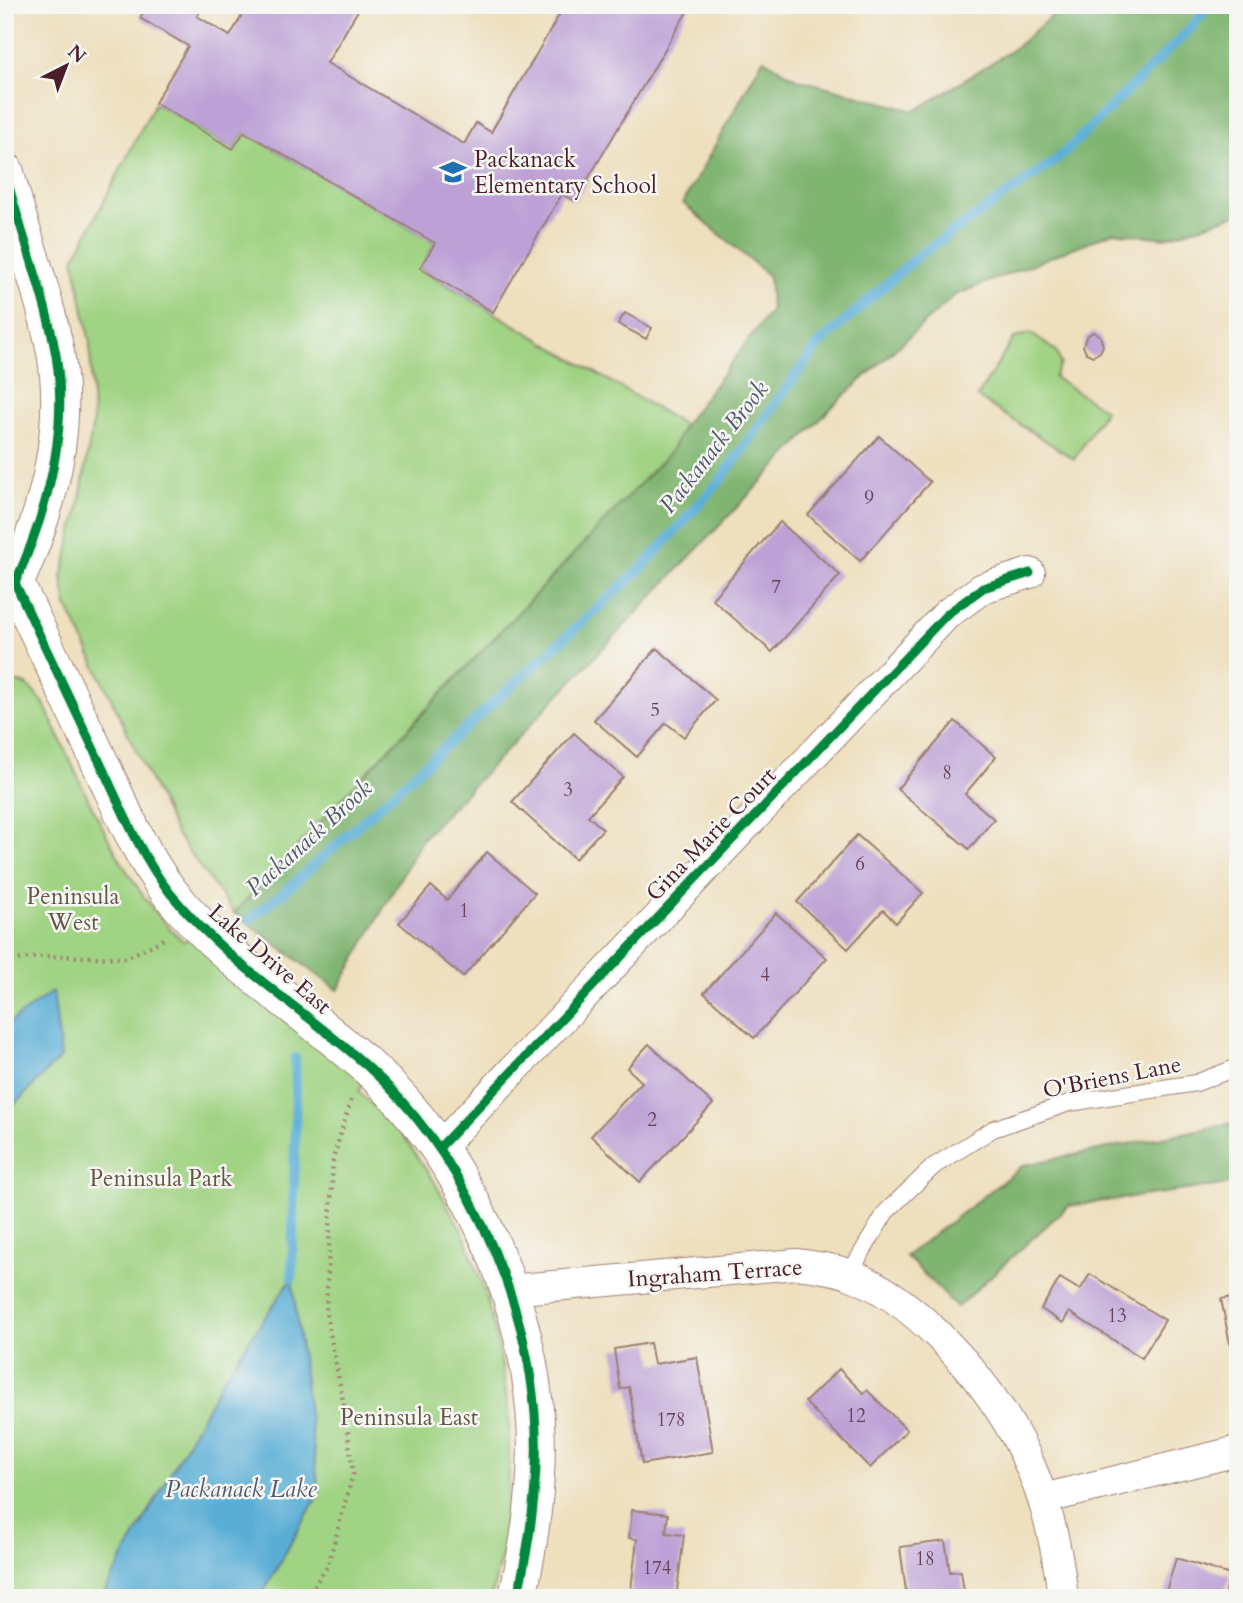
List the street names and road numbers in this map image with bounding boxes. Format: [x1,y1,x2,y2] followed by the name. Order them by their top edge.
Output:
[639,760,783,908] street label: Gina Marie Court
[202,897,338,1021] street label: Lake Drive East
[1040,1048,1184,1106] street label: O'Briens Lane
[626,1251,804,1295] street label: Ingraham Terrace

